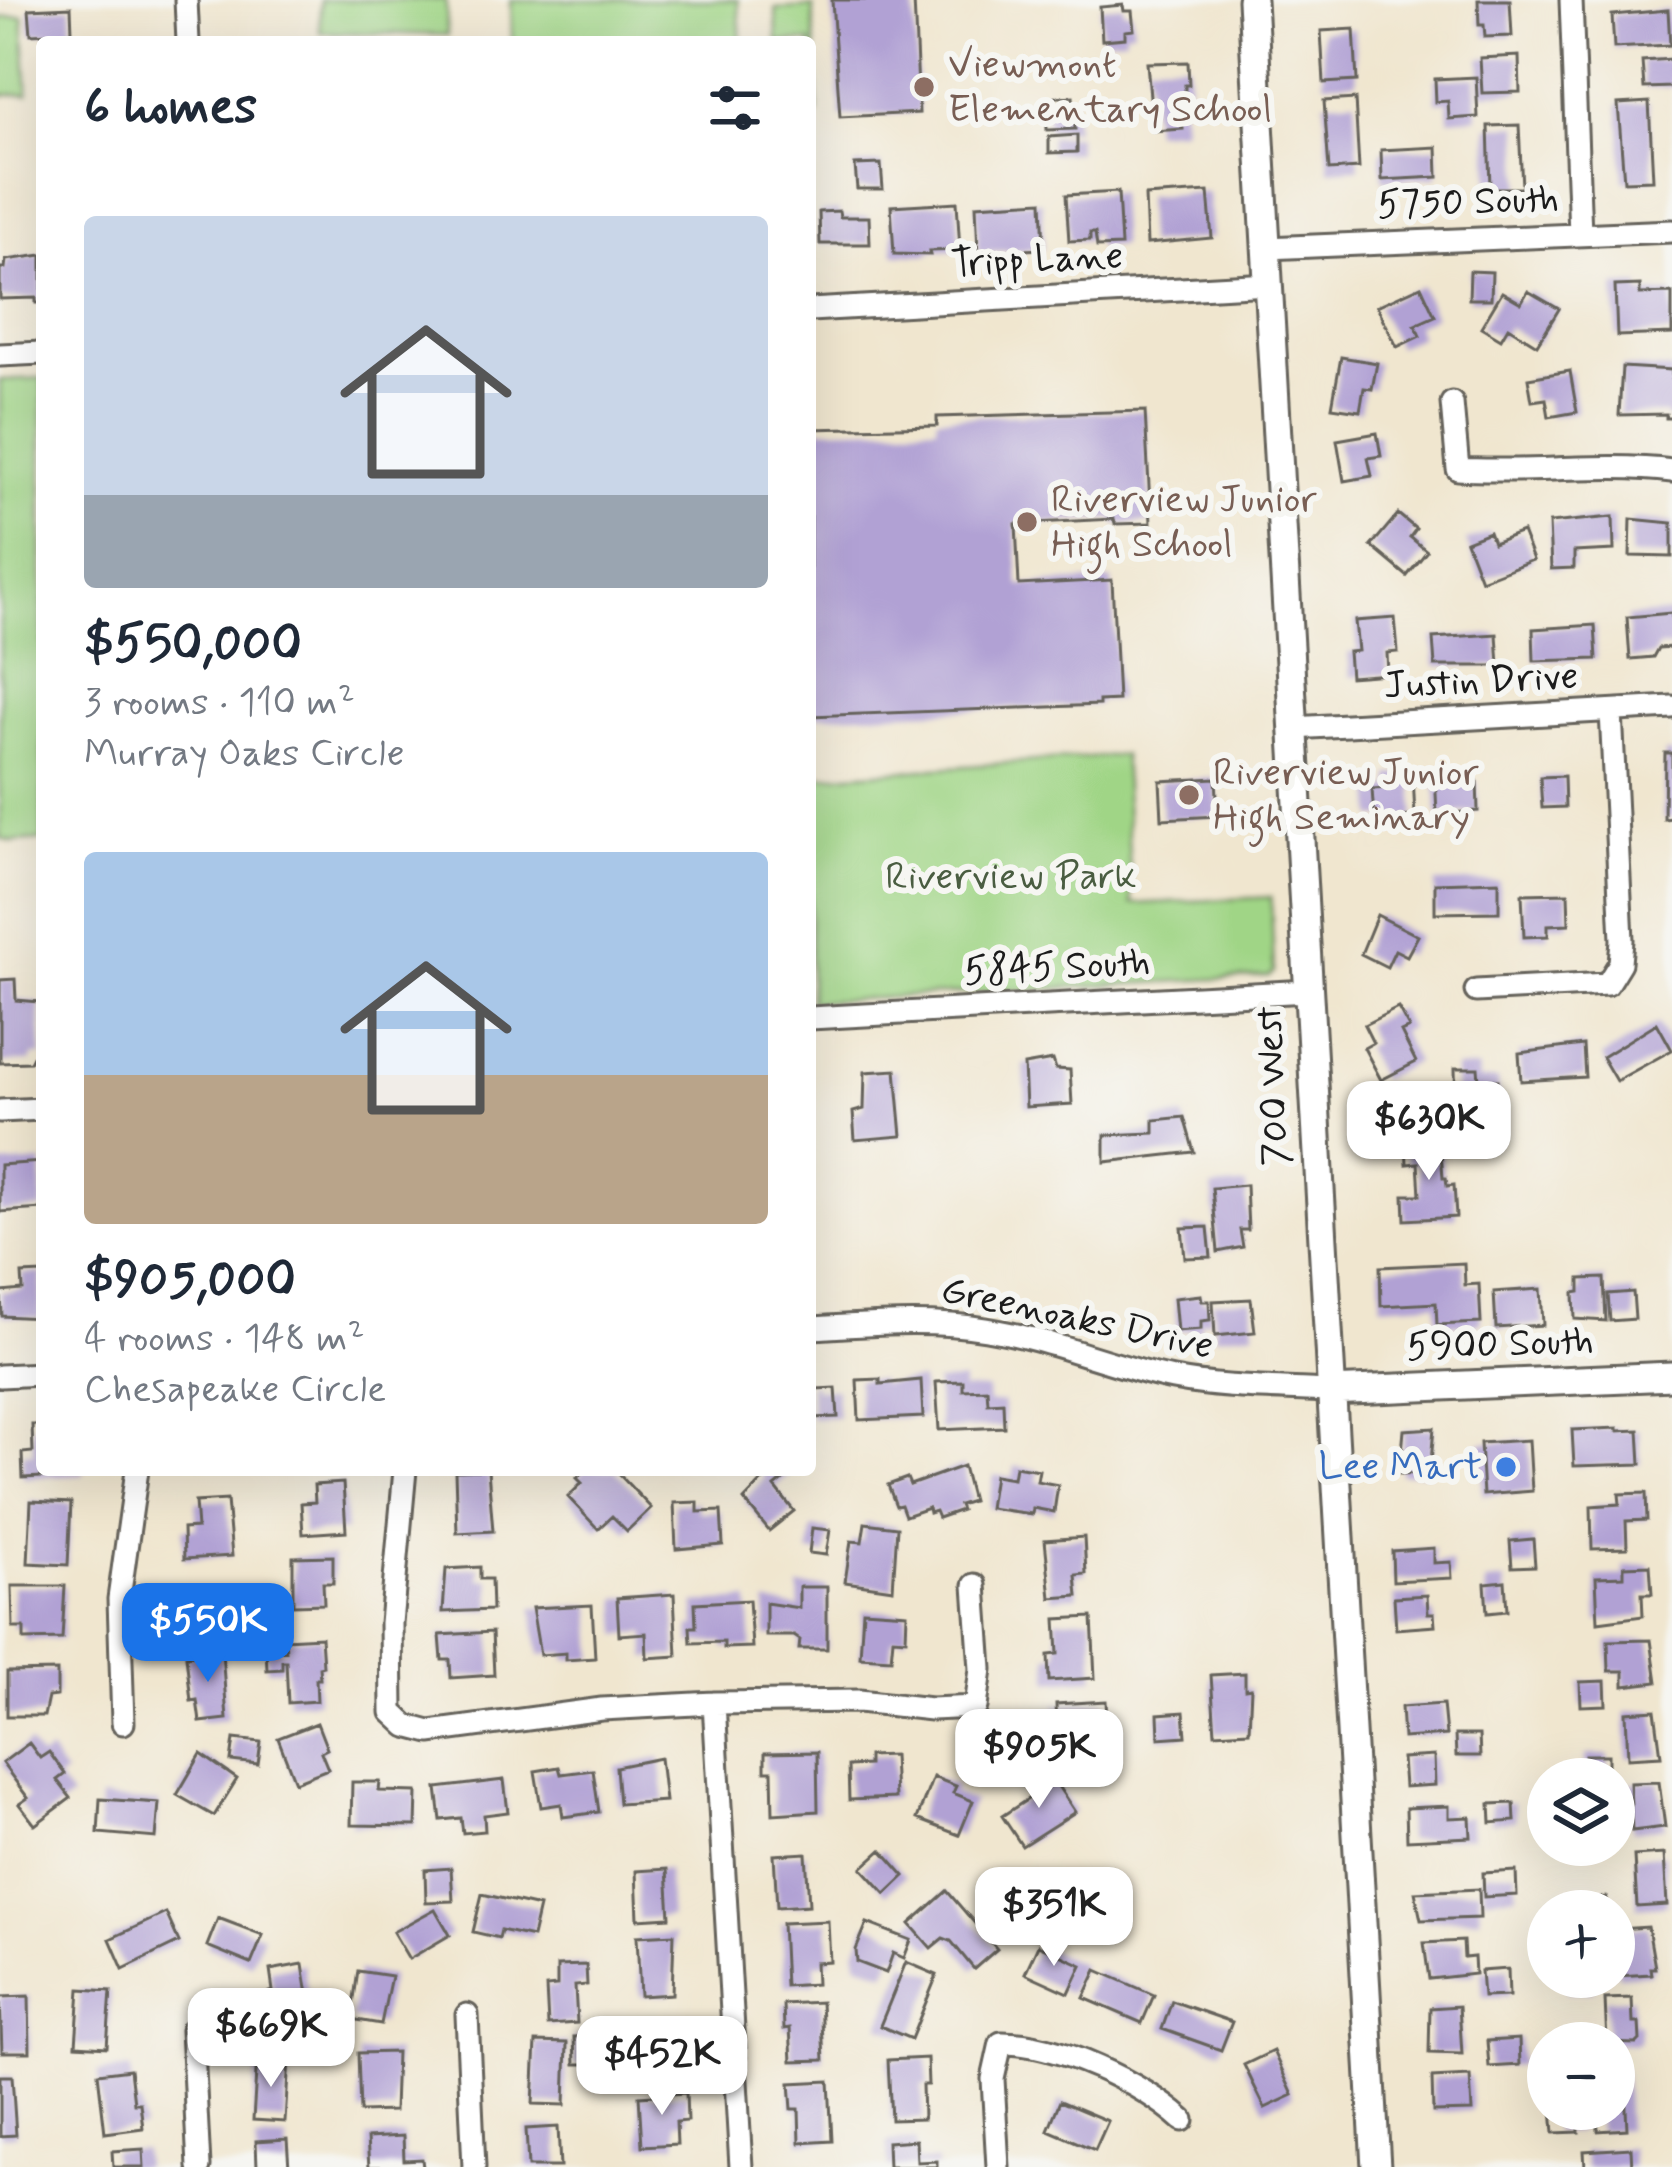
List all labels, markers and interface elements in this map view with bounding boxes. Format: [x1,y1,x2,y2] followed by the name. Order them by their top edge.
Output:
[948,40,1272,136] place label: Viewmont Elementary School
[911,74,937,100] marker: Viewmont Elementary School
[84,75,257,141] text: 6 homes
[702,75,768,141] icon: filters
[1376,174,1560,232] street label: 5750 South
[949,231,1125,291] street label: Tripp Lane
[318,294,534,510] icon: home
[1051,475,1317,574] place label: Riverview Junior High School
[1014,509,1040,535] marker: Riverview Junior High School
[84,612,302,678] text: $550,000
[1382,651,1580,713] street label: Justin Drive
[84,678,355,729] text: 3 rooms · 110 m²
[84,729,405,780] text: Murray Oaks Circle
[1213,748,1479,847] place label: Riverview Junior High Seminary
[1176,782,1202,808] marker: Riverview Junior High Seminary
[885,852,1137,903] park label: Riverview Park
[318,930,534,1146] icon: home
[963,938,1151,998] street label: 5845 South
[1244,1005,1304,1167] street label: 700 West
[1345,1081,1513,1183] pin: $630K
[1374,1094,1484,1145] text: $630K
[84,1248,296,1314] text: $905,000
[936,1265,1218,1373] street label: Greenoaks Drive
[84,1314,365,1365] text: 4 rooms · 148 m²
[1406,1316,1594,1374] street label: 5900 South
[84,1365,386,1416] text: Chesapeake Circle
[1319,1442,1482,1493] place label: Lee Mart
[1493,1454,1519,1480] marker: Lee Mart
[124,1583,292,1685] pin: $550K
[149,1596,267,1647] text: $550K
[955,1709,1123,1811] pin: $905K
[982,1722,1096,1773] text: $905K
[1527,1758,1635,2130] map controls
[1527,1758,1635,1866] button: layers
[970,1867,1138,1969] pin: $351K
[1002,1880,1106,1931] text: $351K
[1527,1890,1635,1998] button: +
[187,1988,355,2090] pin: $669K
[215,2001,327,2052] text: $669K
[578,2016,746,2118] pin: $452K
[1527,2022,1635,2130] button: −
[603,2029,721,2080] text: $452K

